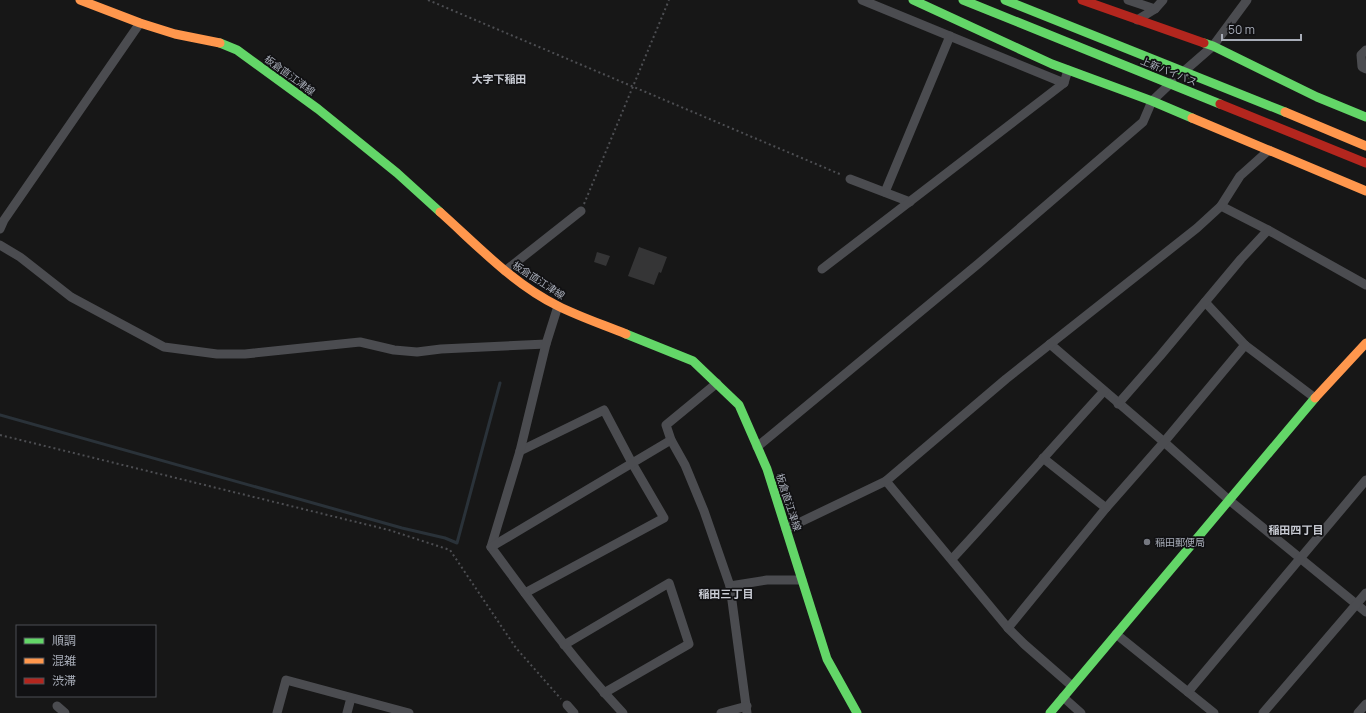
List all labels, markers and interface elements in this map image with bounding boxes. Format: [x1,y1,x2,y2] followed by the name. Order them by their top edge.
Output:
[1222,16,1301,42] scale bar
[1228,21,1255,38] text: 50 m
[262,52,318,98] street label: 板倉直江津線
[1139,53,1199,89] street label: 上新バイパス
[472,71,527,86] district label: 大字下稲田
[510,258,568,302] street label: 板倉直江津線
[773,471,805,533] street label: 板倉直江津線
[1269,522,1324,537] district label: 稲田四丁目
[1155,535,1205,549] place label: 稲田郵便局
[1142,537,1152,547] marker: 稲田郵便局
[699,586,754,601] district label: 稲田三丁目
[16,625,156,697] legend
[52,632,76,649] text: 順調
[52,652,76,669] text: 混雑
[52,672,76,689] text: 渋滞

